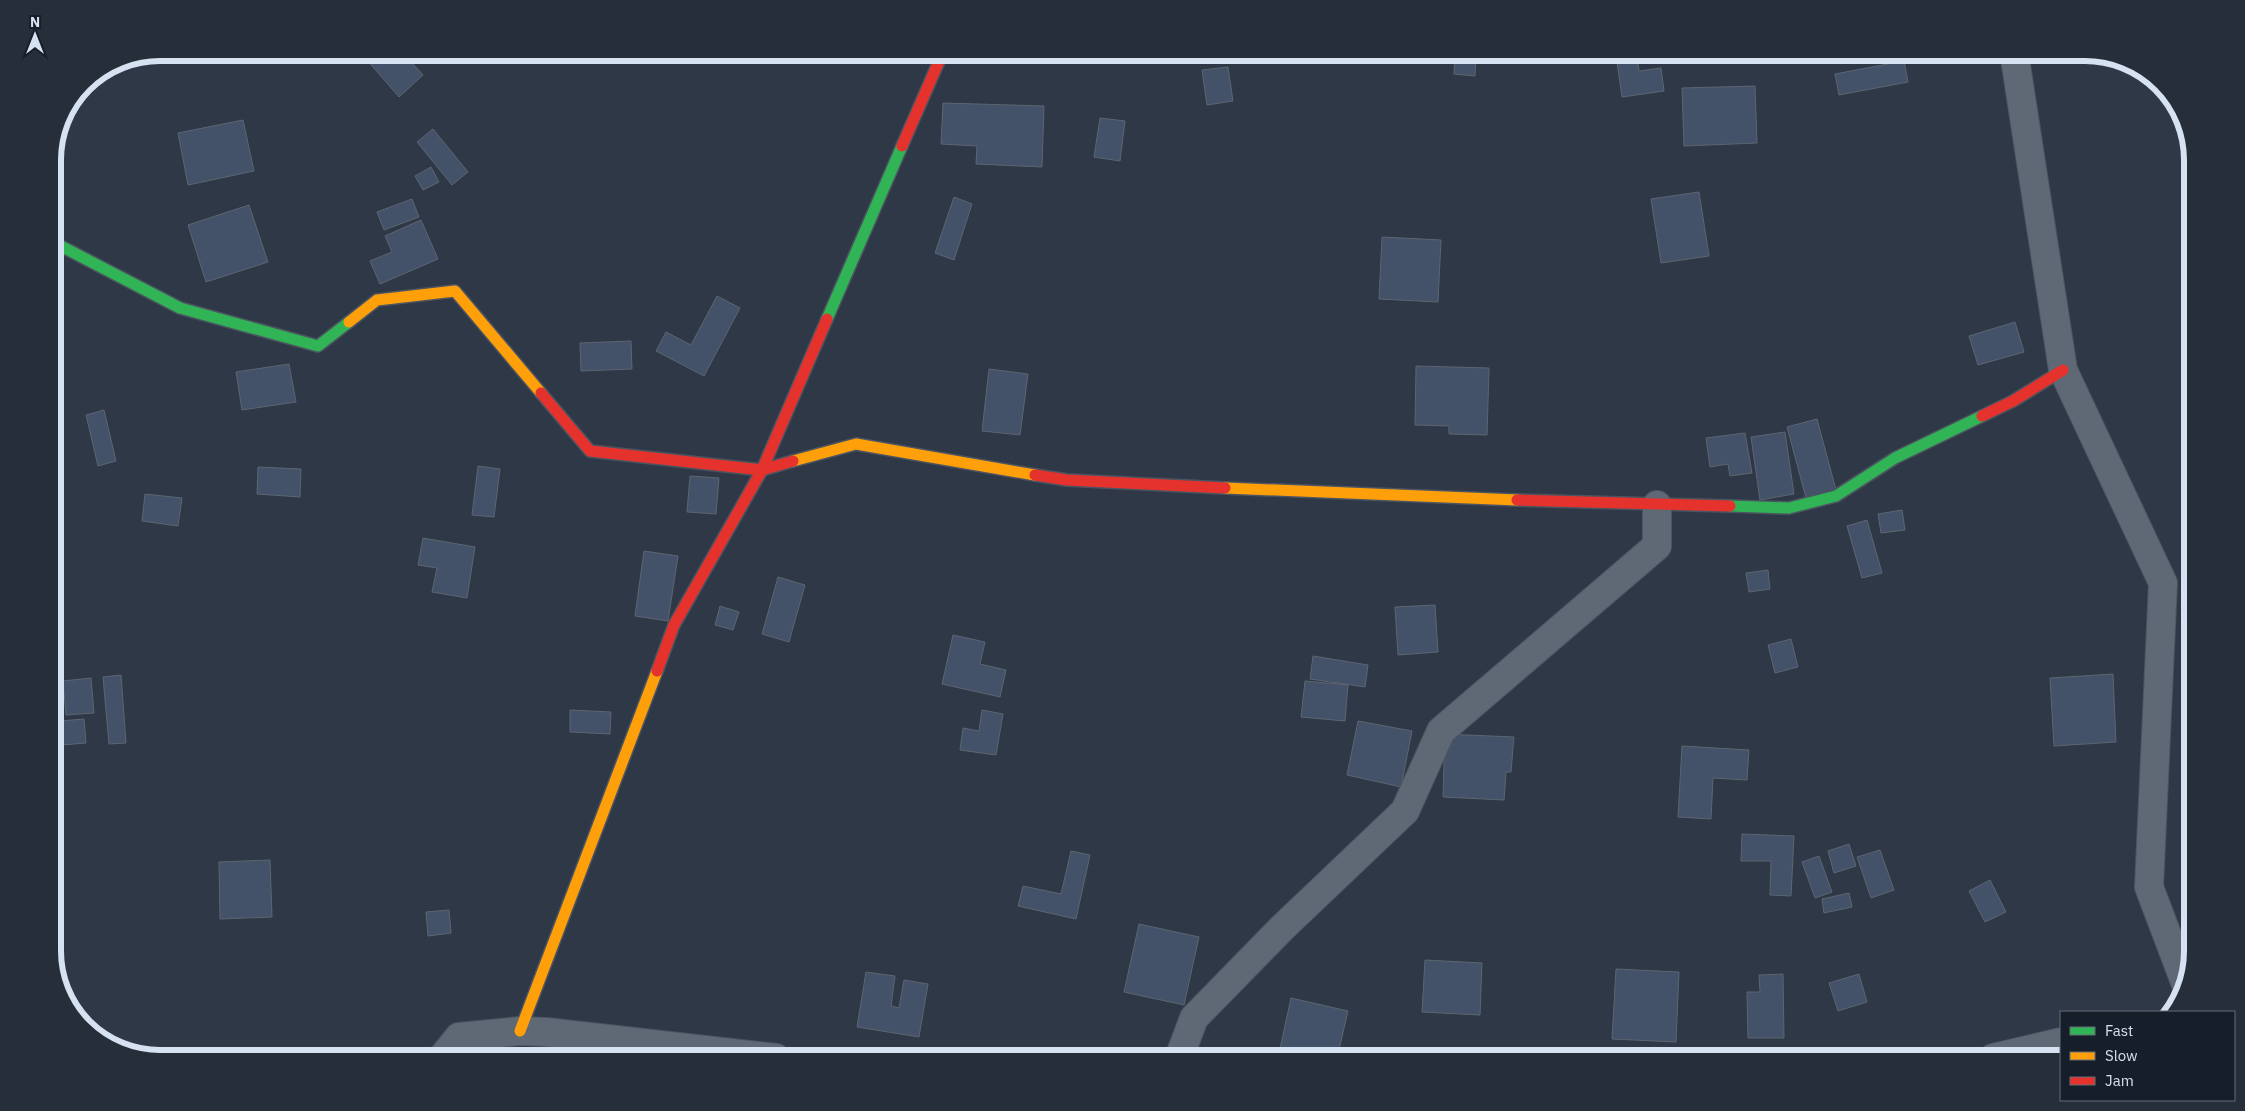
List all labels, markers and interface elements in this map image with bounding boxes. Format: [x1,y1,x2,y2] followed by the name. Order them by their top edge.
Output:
[10,10,60,60] north arrow
[30,13,40,31] text: N
[2060,1011,2235,1101] legend
[2105,1021,2133,1040] text: Fast
[2105,1046,2138,1065] text: Slow
[2105,1071,2134,1090] text: Jam

